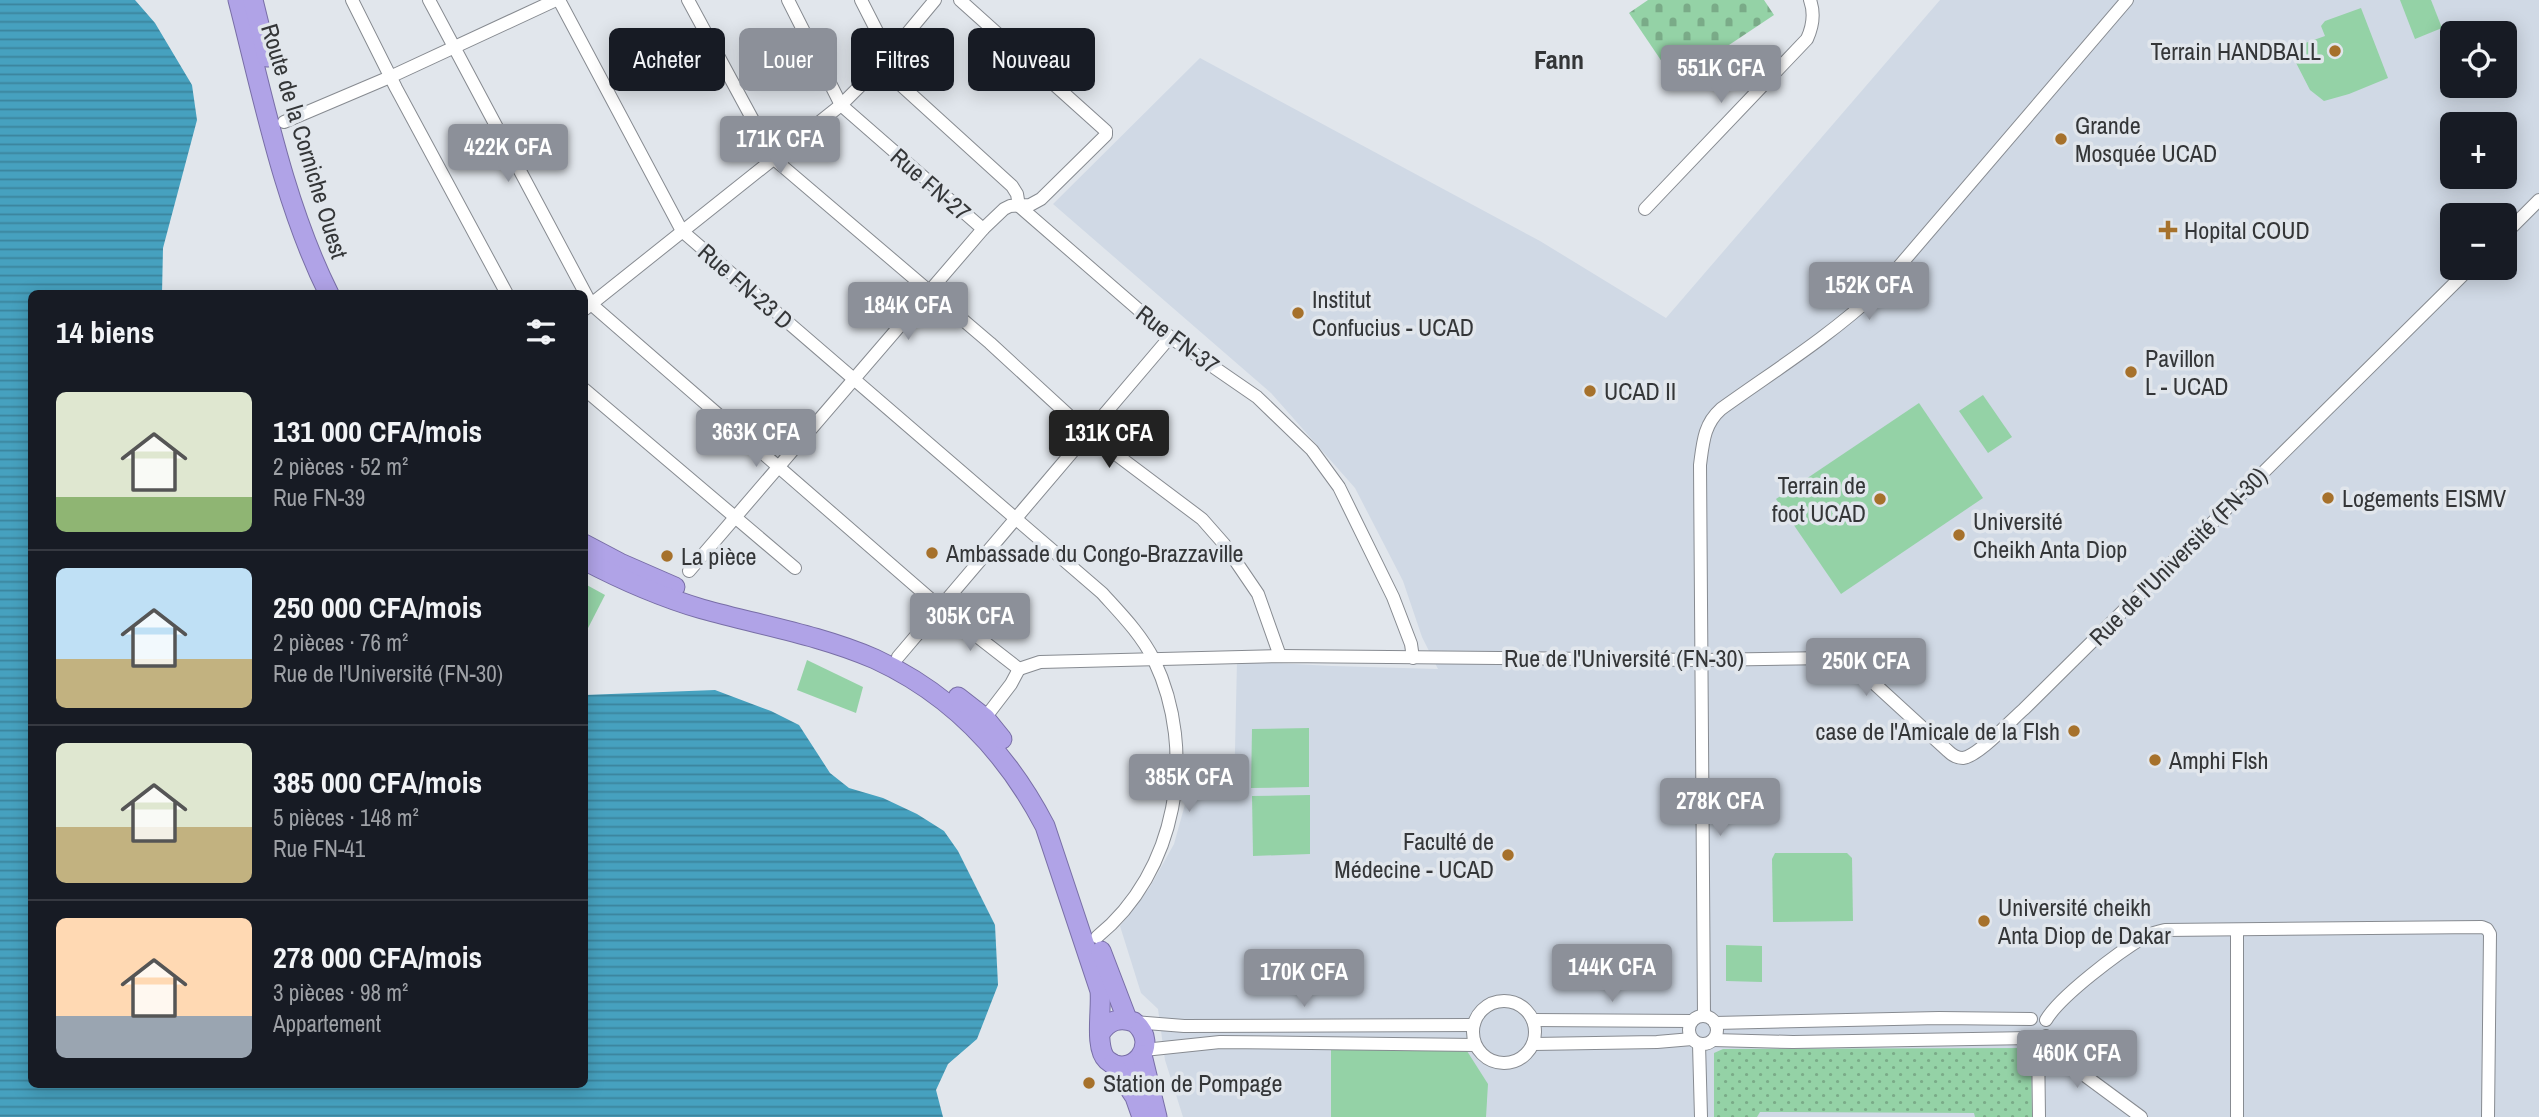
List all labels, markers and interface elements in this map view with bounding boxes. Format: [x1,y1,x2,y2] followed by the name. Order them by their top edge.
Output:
[254,20,356,263] street label: Route de la Corniche Ouest
[2440,21,2517,280] map controls
[2440,21,2517,98] button: locate
[609,28,725,91] chip: Acheter
[739,28,837,91] chip: Louer
[851,28,954,91] chip: Filtres
[968,28,1095,91] chip: Nouveau
[2150,35,2321,67] place label: Terrain HANDBALL
[1534,42,1584,77] district label: Fann
[2327,43,2343,59] marker: Terrain HANDBALL
[1649,46,1793,105] pin: 551K CFA
[1677,52,1765,83] text: 551K CFA
[2075,109,2217,169] place label: Grande Mosquée UCAD
[2440,112,2517,189] button: +
[708,116,852,176] pin: 171K CFA
[736,123,824,154] text: 171K CFA
[436,124,580,184] pin: 422K CFA
[464,131,552,162] text: 422K CFA
[2053,131,2069,147] marker: Grande Mosquée UCAD
[884,140,978,228] street label: Rue FN-27
[2440,203,2517,280] button: −
[2184,214,2310,246] place label: Hopital COUD
[2158,220,2178,240] marker: Hopital COUD
[692,236,800,336] street label: Rue FN-23 D
[1797,262,1941,322] pin: 152K CFA
[1825,269,1913,300] text: 152K CFA
[836,282,980,342] pin: 184K CFA
[1312,283,1474,343] place label: Institut Confucius - UCAD
[864,289,952,320] text: 184K CFA
[1130,297,1226,381] street label: Rue FN-37
[1290,305,1306,321] marker: Institut Confucius - UCAD
[56,312,154,352] text: 14 biens
[522,313,560,351] icon: filters
[2145,342,2228,402] place label: Pavillon L - UCAD
[2123,364,2139,380] marker: Pavillon L - UCAD
[1604,375,1676,407] place label: UCAD II
[1582,383,1598,399] marker: UCAD II
[684,410,828,469] pin: 363K CFA
[1037,410,1181,470] pin: 131K CFA
[273,411,482,451] text: 131 000 CFA/mois
[712,416,800,447] text: 363K CFA
[1065,417,1153,448] text: 131K CFA
[112,420,196,504] icon: home
[273,451,408,482] text: 2 pièces · 52 m²
[2082,460,2274,652] street label: Rue de l'Université (FN-30)
[1772,469,1866,529] place label: Terrain de foot UCAD
[273,482,365,513] text: Rue FN-39
[2342,482,2506,514] place label: Logements EISMV
[2320,490,2336,506] marker: Logements EISMV
[1872,491,1888,507] marker: Terrain de foot UCAD
[1973,505,2127,565] place label: Université Cheikh Anta Diop
[1951,527,1967,543] marker: Université Cheikh Anta Diop
[945,537,1244,569] place label: Ambassade du Congo-Brazzaville
[681,540,757,572] place label: La pièce
[924,545,940,561] marker: Ambassade du Congo-Brazzaville
[659,548,675,564] marker: La pièce
[273,587,482,627] text: 250 000 CFA/mois
[898,594,1042,653] pin: 305K CFA
[112,596,196,680] icon: home
[926,600,1014,631] text: 305K CFA
[273,627,408,658] text: 2 pièces · 76 m²
[1794,638,1938,698] pin: 250K CFA
[1504,642,1744,674] street label: Rue de l'Université (FN-30)
[1822,645,1910,676] text: 250K CFA
[273,658,503,689] text: Rue de l'Université (FN-30)
[1816,715,2060,747] place label: case de l'Amicale de la Flsh
[2066,723,2082,739] marker: case de l'Amicale de la Flsh
[2168,744,2269,776] place label: Amphi Flsh
[2147,752,2163,768] marker: Amphi Flsh
[1117,754,1261,814] pin: 385K CFA
[1145,761,1233,792] text: 385K CFA
[273,762,482,802] text: 385 000 CFA/mois
[112,771,196,855] icon: home
[1648,778,1792,838] pin: 278K CFA
[1676,785,1764,816] text: 278K CFA
[273,802,419,833] text: 5 pièces · 148 m²
[1334,825,1494,885] place label: Faculté de Médecine - UCAD
[273,833,365,864] text: Rue FN-41
[1500,847,1516,863] marker: Faculté de Médecine - UCAD
[1997,891,2171,951] place label: Université cheikh Anta Diop de Dakar
[1976,913,1992,929] marker: Université cheikh Anta Diop de Dakar
[273,937,482,977] text: 278 000 CFA/mois
[1540,944,1684,1004] pin: 144K CFA
[112,946,196,1030] icon: home
[1232,950,1376,1009] pin: 170K CFA
[1568,951,1656,982] text: 144K CFA
[1260,956,1348,987] text: 170K CFA
[273,977,408,1008] text: 3 pièces · 98 m²
[273,1008,381,1039] text: Appartement
[2005,1030,2149,1090] pin: 460K CFA
[2033,1037,2121,1068] text: 460K CFA
[1103,1067,1282,1099] place label: Station de Pompage
[1081,1075,1097,1091] marker: Station de Pompage

